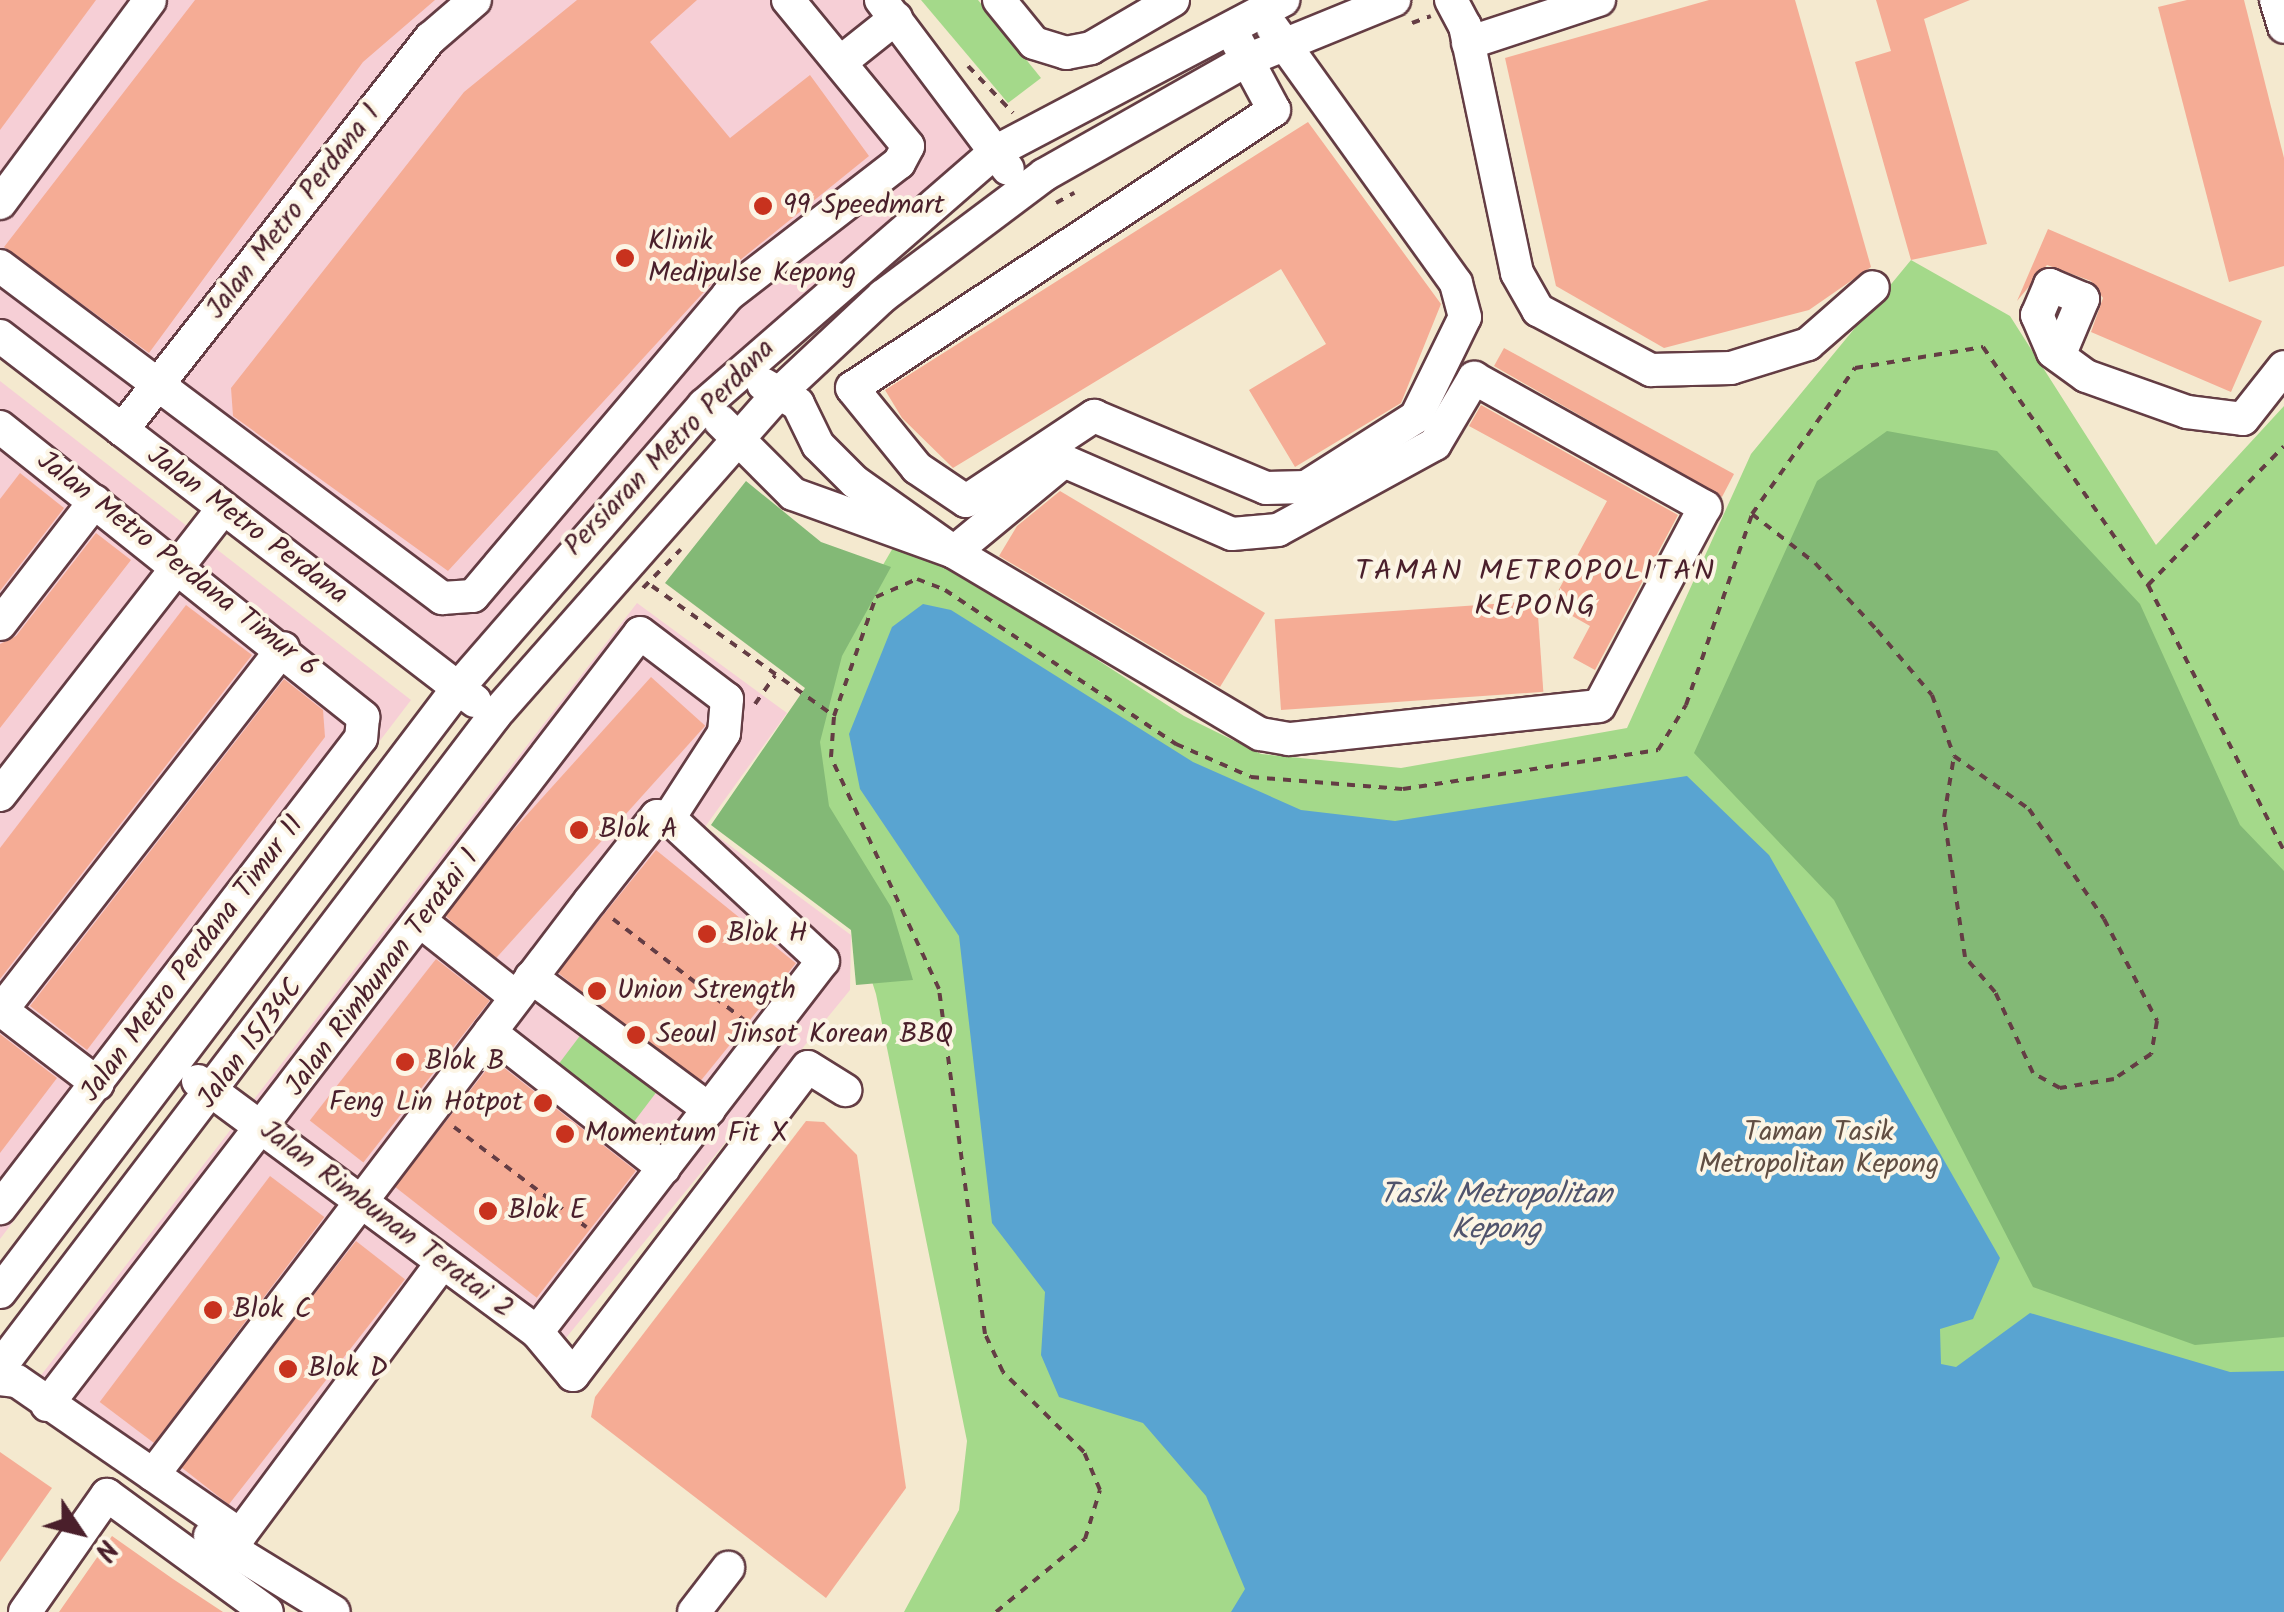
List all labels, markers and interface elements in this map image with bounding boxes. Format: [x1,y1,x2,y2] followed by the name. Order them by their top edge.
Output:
[200,98,388,326] street label: Jalan Metro Perdana 1
[783,189,945,223] place label: 99 Speedmart
[752,195,774,217] marker: 99 Speedmart
[648,225,856,291] place label: Klinik Medipulse Kepong
[612,245,638,271] marker: Klinik Medipulse Kepong
[558,333,782,563] street label: Persiaran Metro Perdana
[140,439,354,613] street label: Jalan Metro Perdana
[30,445,324,685] street label: Jalan Metro Perdana Timur 6
[1355,554,1717,624] district label: TAMAN METROPOLITAN KEPONG
[74,809,312,1109] street label: Jalan Metro Perdana Timur 11
[599,813,678,847] place label: Blok A
[568,819,590,841] marker: Blok A
[279,843,487,1103] street label: Jalan Rimbunan Teratai 1
[727,917,807,951] place label: Blok H
[696,923,718,945] marker: Blok H
[191,972,311,1116] street label: Jalan 15/34C
[617,974,796,1008] place label: Union Strength
[586,980,608,1002] marker: Union Strength
[656,1018,953,1052] place label: Seoul Jinsot Korean BBQ
[625,1024,647,1046] marker: Seoul Jinsot Korean BBQ
[425,1045,505,1079] place label: Blok B
[394,1051,416,1073] marker: Blok B
[329,1086,523,1120] place label: Feng Lin Hotpot
[532,1092,554,1114] marker: Feng Lin Hotpot
[253,1114,519,1326] street label: Jalan Rimbunan Teratai 2
[1699,1116,1939,1182] park label: Taman Tasik Metropolitan Kepong
[585,1117,788,1151] place label: Momentum Fit X
[554,1123,576,1145] marker: Momentum Fit X
[1380,1177,1612,1248] water label: Tasik Metropolitan Kepong
[508,1194,586,1228] place label: Blok E
[477,1200,499,1222] marker: Blok E
[233,1293,312,1327] place label: Blok C
[202,1299,224,1321] marker: Blok C
[308,1352,388,1386] place label: Blok D
[277,1358,299,1380] marker: Blok D
[30,1482,130,1582] north arrow
[81,1529,128,1570] text: N

